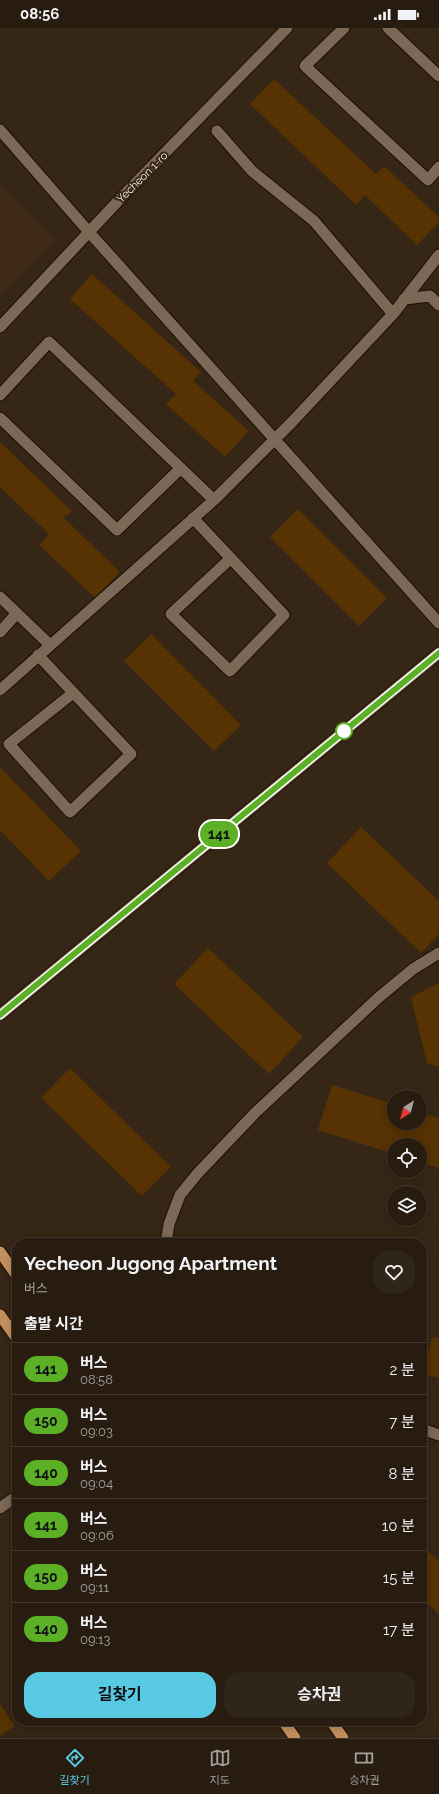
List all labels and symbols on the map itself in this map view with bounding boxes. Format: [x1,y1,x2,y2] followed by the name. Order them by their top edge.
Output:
[114,149,171,206] street label: Yecheon 1-ro
[335,722,353,740] unlabelled marker
[196,821,242,847] line badge: 141
[387,1090,427,1130] north arrow

